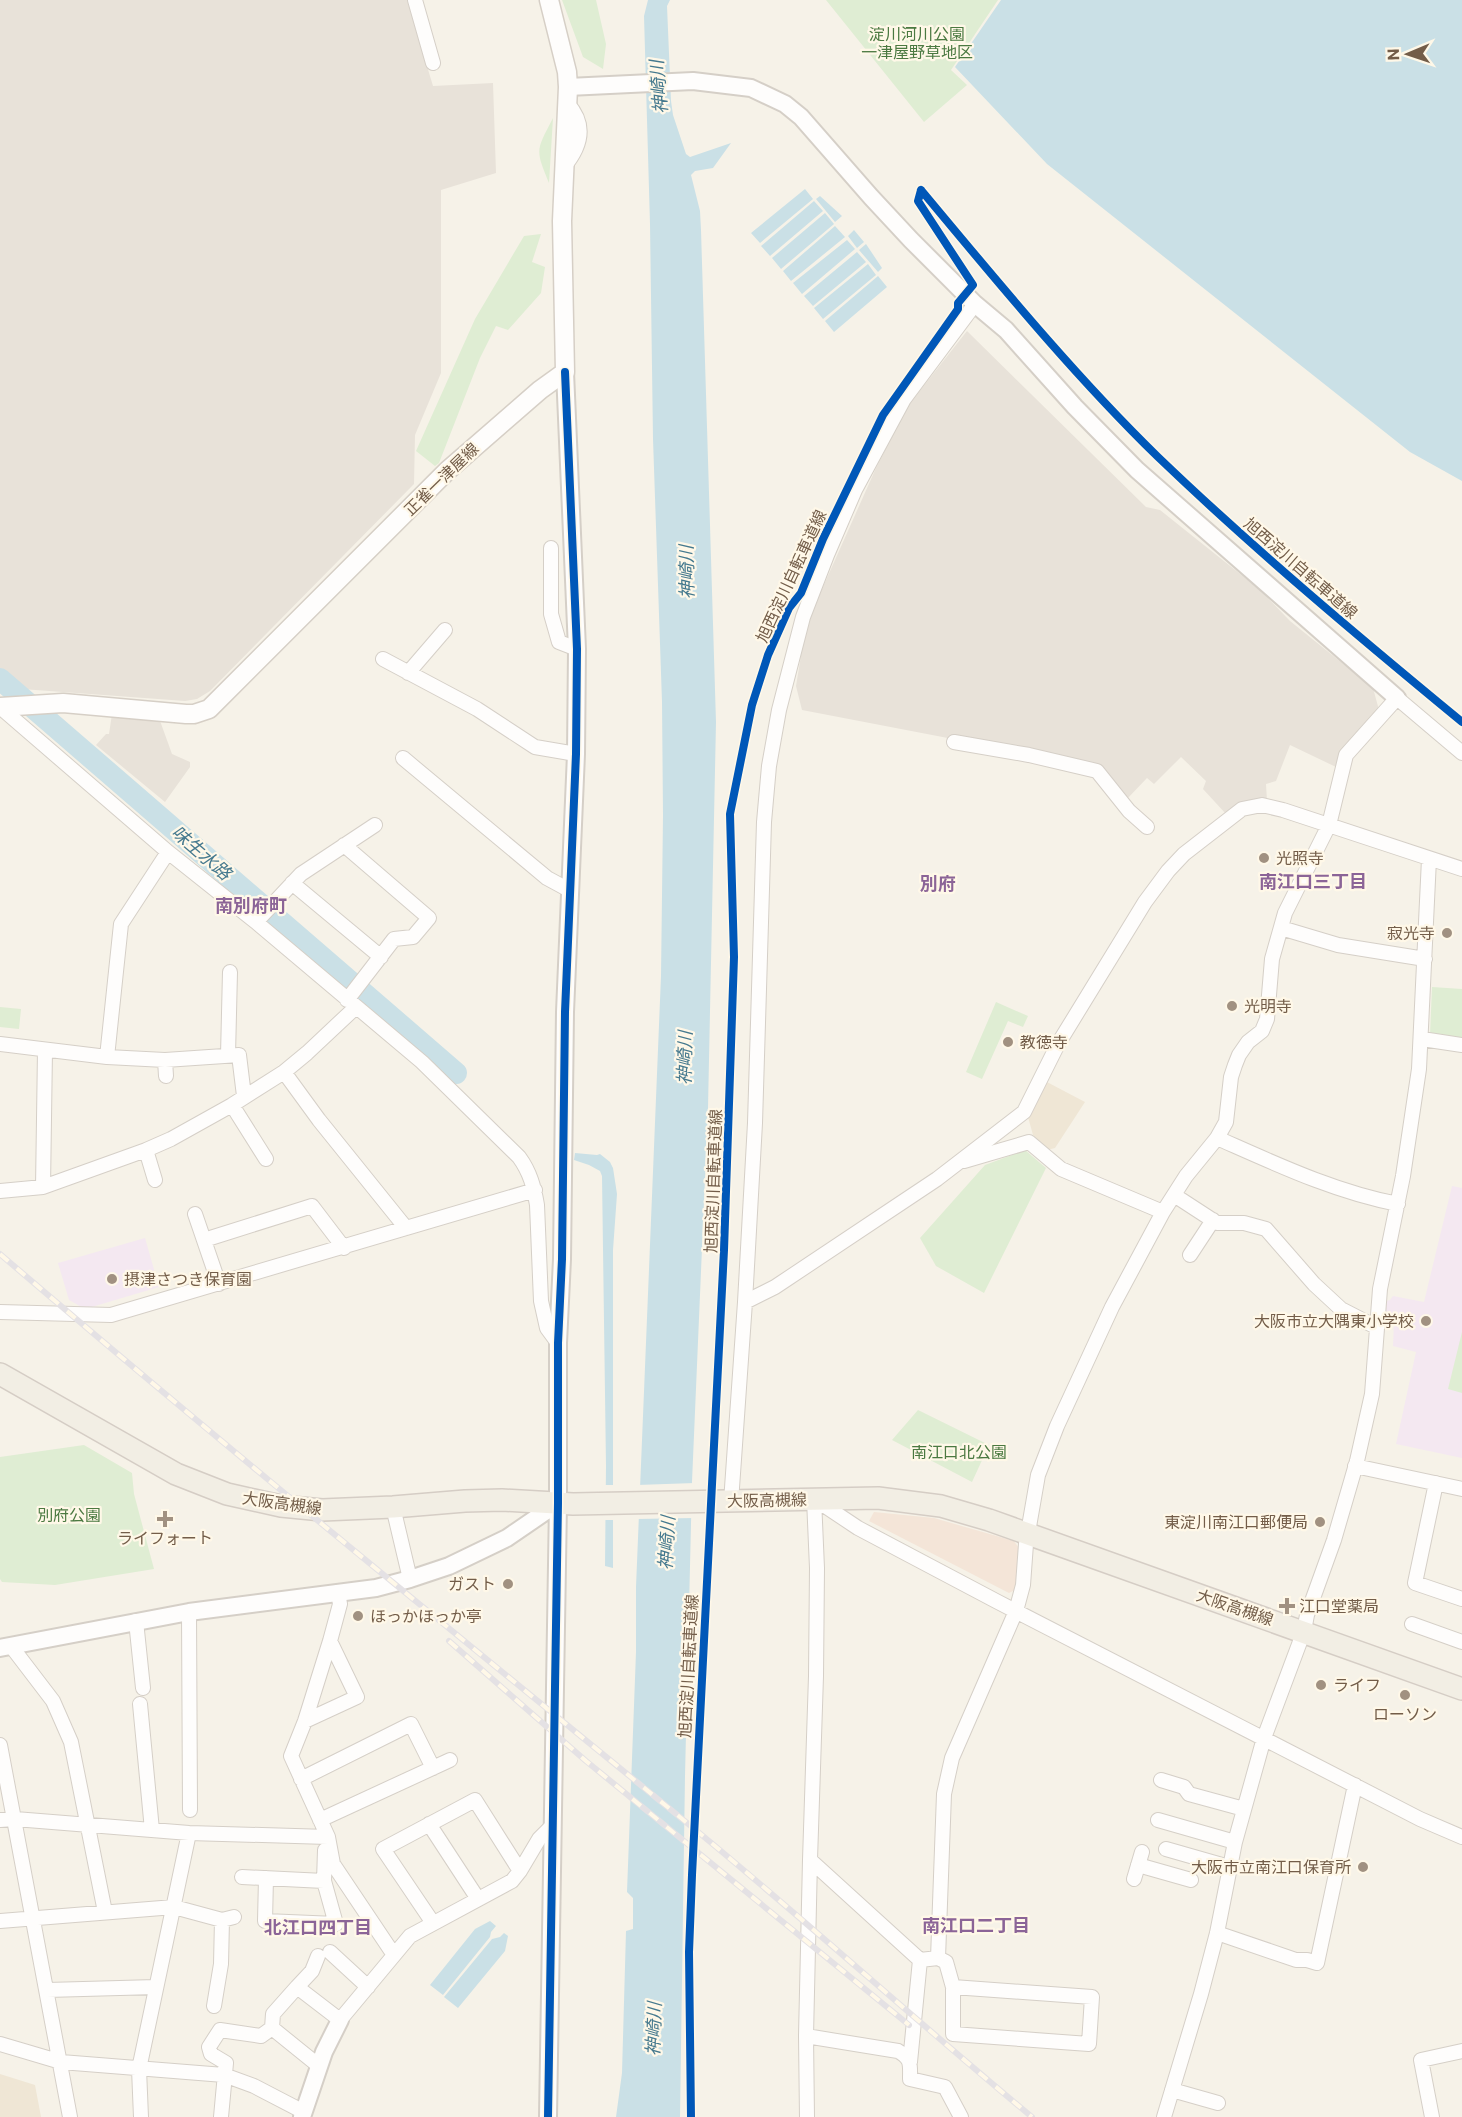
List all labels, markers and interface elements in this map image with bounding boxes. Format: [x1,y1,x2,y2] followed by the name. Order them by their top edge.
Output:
[861,24,973,61] park label: 淀川河川公園 一津屋野草地区
[1378,24,1438,84] north arrow
[1383,48,1402,61] text: N
[645,57,671,115] water label: 神崎川
[400,438,482,519] street label: 正雀一津屋線
[752,507,830,645] street label: 旭西淀川自転車道線
[1241,513,1362,622] street label: 旭西淀川自転車道線
[674,543,697,599] water label: 神崎川
[167,820,238,885] water label: 味生水路
[1276,848,1324,867] place label: 光照寺
[1257,851,1271,865] marker: 光照寺
[1259,870,1367,892] district label: 南江口三丁目
[920,872,956,894] district label: 別府
[215,894,287,916] district label: 南別府町
[1387,923,1435,942] place label: 寂光寺
[1440,926,1454,940] marker: 寂光寺
[1244,996,1292,1015] place label: 光明寺
[1225,999,1239,1013] marker: 光明寺
[673,1029,696,1085] water label: 神崎川
[1020,1032,1068,1051] place label: 教徳寺
[1001,1035,1015,1049] marker: 教徳寺
[700,1109,725,1253] street label: 旭西淀川自転車道線
[124,1269,252,1288] place label: 摂津さつき保育園
[105,1272,119,1286] marker: 摂津さつき保育園
[1254,1311,1414,1330] place label: 大阪市立大隅東小学校
[1419,1314,1433,1328] marker: 大阪市立大隅東小学校
[911,1442,1007,1461] park label: 南江口北公園
[241,1488,323,1517] street label: 大阪高槻線
[727,1489,807,1510] street label: 大阪高槻線
[37,1505,101,1524] park label: 別府公園
[158,1512,172,1526] marker: ライフォート
[1164,1512,1308,1531] place label: 東淀川南江口郵便局
[654,1513,679,1570] water label: 神崎川
[1313,1515,1327,1529] marker: 東淀川南江口郵便局
[117,1528,213,1547] place label: ライフォート
[448,1574,496,1593] place label: ガスト
[501,1577,515,1591] marker: ガスト
[1194,1585,1276,1629] street label: 大阪高槻線
[674,1594,701,1738] street label: 旭西淀川自転車道線
[1299,1596,1379,1615] place label: 江口堂薬局
[1280,1599,1294,1613] marker: 江口堂薬局
[370,1606,482,1625] place label: ほっかほっか亭
[351,1609,365,1623] marker: ほっかほっか亭
[1333,1675,1381,1694] place label: ライフ
[1314,1678,1328,1692] marker: ライフ
[1398,1688,1412,1702] marker: ローソン
[1373,1704,1437,1723] place label: ローソン
[1191,1857,1351,1876] place label: 大阪市立南江口保育所
[1356,1860,1370,1874] marker: 大阪市立南江口保育所
[922,1914,1030,1936] district label: 南江口二丁目
[264,1916,372,1938] district label: 北江口四丁目
[641,2000,665,2056] water label: 神崎川

